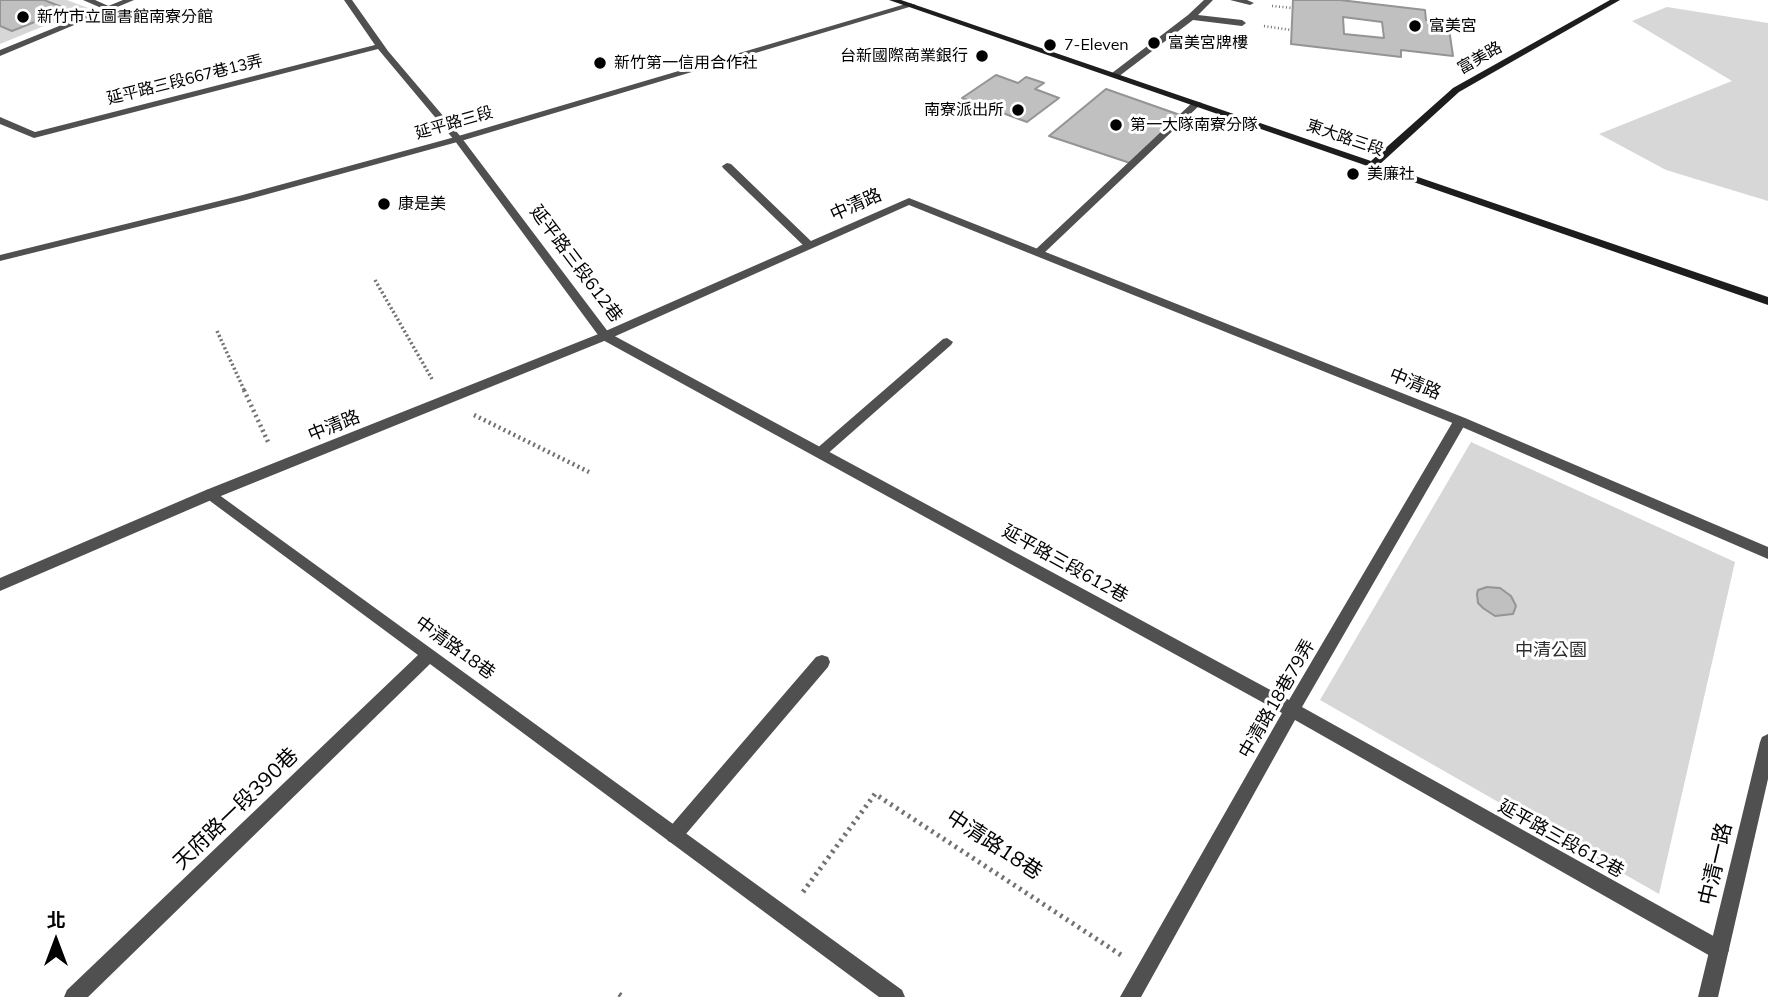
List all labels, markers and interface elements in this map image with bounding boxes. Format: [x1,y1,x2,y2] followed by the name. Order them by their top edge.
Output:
[37,7,213,27] place label: 新竹市立圖書館南寮分館
[15,9,31,25] marker: 新竹市立圖書館南寮分館
[1429,16,1477,36] place label: 富美宮
[1407,18,1423,34] marker: 富美宮
[1168,33,1248,53] place label: 富美宮牌樓
[1064,35,1129,55] place label: 7-Eleven
[1146,35,1162,51] marker: 富美宮牌樓
[1042,37,1058,53] marker: 7-Eleven
[1454,38,1506,78] street label: 富美路
[840,46,968,66] place label: 台新國際商業銀行
[974,48,990,64] marker: 台新國際商業銀行
[105,51,265,109] street label: 延平路三段667巷13弄
[614,53,758,73] place label: 新竹第一信用合作社
[592,55,608,71] marker: 新竹第一信用合作社
[924,100,1004,120] place label: 南寮派出所
[1010,102,1026,118] marker: 南寮派出所
[413,103,495,143] street label: 延平路三段
[1130,115,1258,135] place label: 第一大隊南寮分隊
[1304,116,1386,160] street label: 東大路三段
[1108,117,1124,133] marker: 第一大隊南寮分隊
[1367,164,1415,184] place label: 美廉社
[1345,166,1361,182] marker: 美廉社
[827,184,885,226] street label: 中清路
[398,194,446,214] place label: 康是美
[376,196,392,212] marker: 康是美
[525,201,627,327] street label: 延平路三段612巷
[1386,364,1444,404] street label: 中清路
[305,406,363,446] street label: 中清路
[998,521,1132,607] street label: 延平路三段612巷
[411,612,499,684] street label: 中清路18巷
[1234,636,1320,762] street label: 中清路18巷79弄
[1515,640,1587,662] park label: 中清公園
[168,743,304,875] street label: 天府路一段390巷
[1494,796,1628,882] street label: 延平路三段612巷
[941,805,1047,885] street label: 中清路18巷
[1694,820,1738,908] street label: 中清一路
[21,906,91,976] north arrow
[46,908,66,932] text: 北

